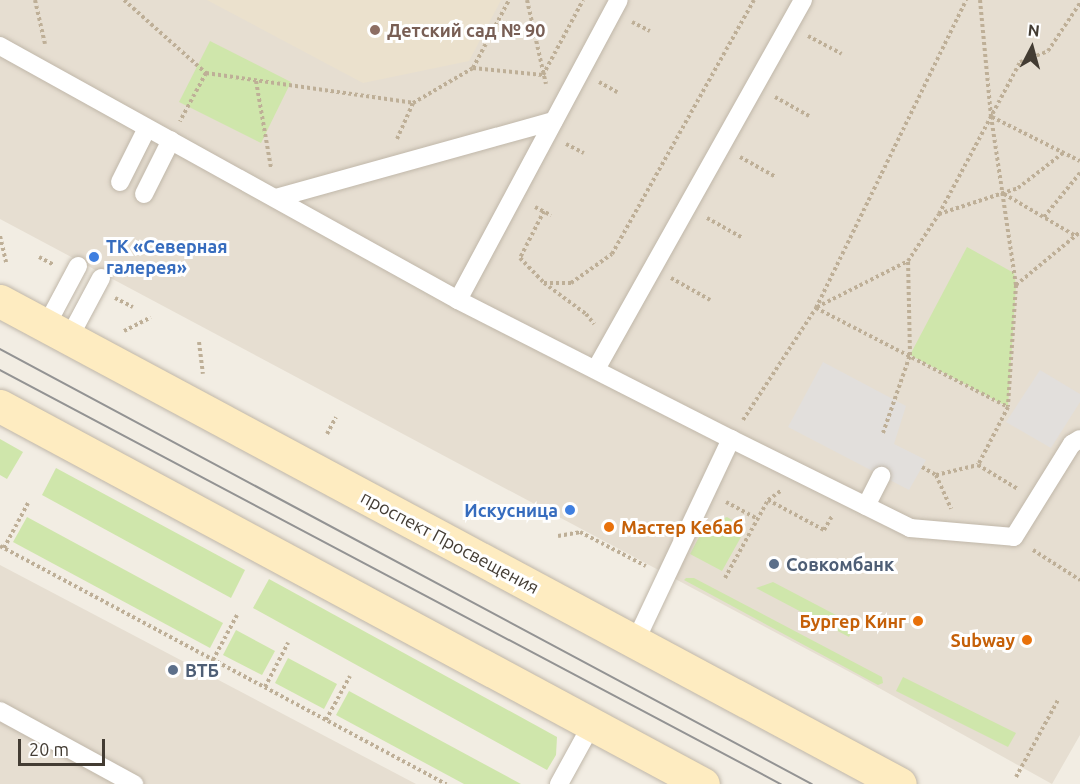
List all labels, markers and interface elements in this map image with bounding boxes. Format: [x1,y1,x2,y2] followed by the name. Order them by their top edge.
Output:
[1002,18,1062,78] north arrow
[387,19,545,41] place label: Детский сад № 90
[1027,21,1041,40] text: N
[368,23,382,37] marker: Детский сад № 90
[106,236,228,278] place label: ТК «Северная галерея»
[87,250,101,264] marker: ТК «Северная галерея»
[357,486,543,598] street label: проспект Просвещения
[464,499,558,521] place label: Искусница
[563,503,577,517] marker: Искусница
[621,516,743,538] place label: Мастер Кебаб
[602,520,616,534] marker: Мастер Кебаб
[786,553,894,575] place label: Совкомбанк
[767,557,781,571] marker: Совкомбанк
[799,610,906,632] place label: Бургер Кинг
[911,614,925,628] marker: Бургер Кинг
[951,629,1015,651] place label: Subway
[1020,633,1034,647] marker: Subway
[185,659,219,681] place label: ВТБ
[166,663,180,677] marker: ВТБ
[21,727,108,765] scale bar
[29,739,69,759] text: 20 m

